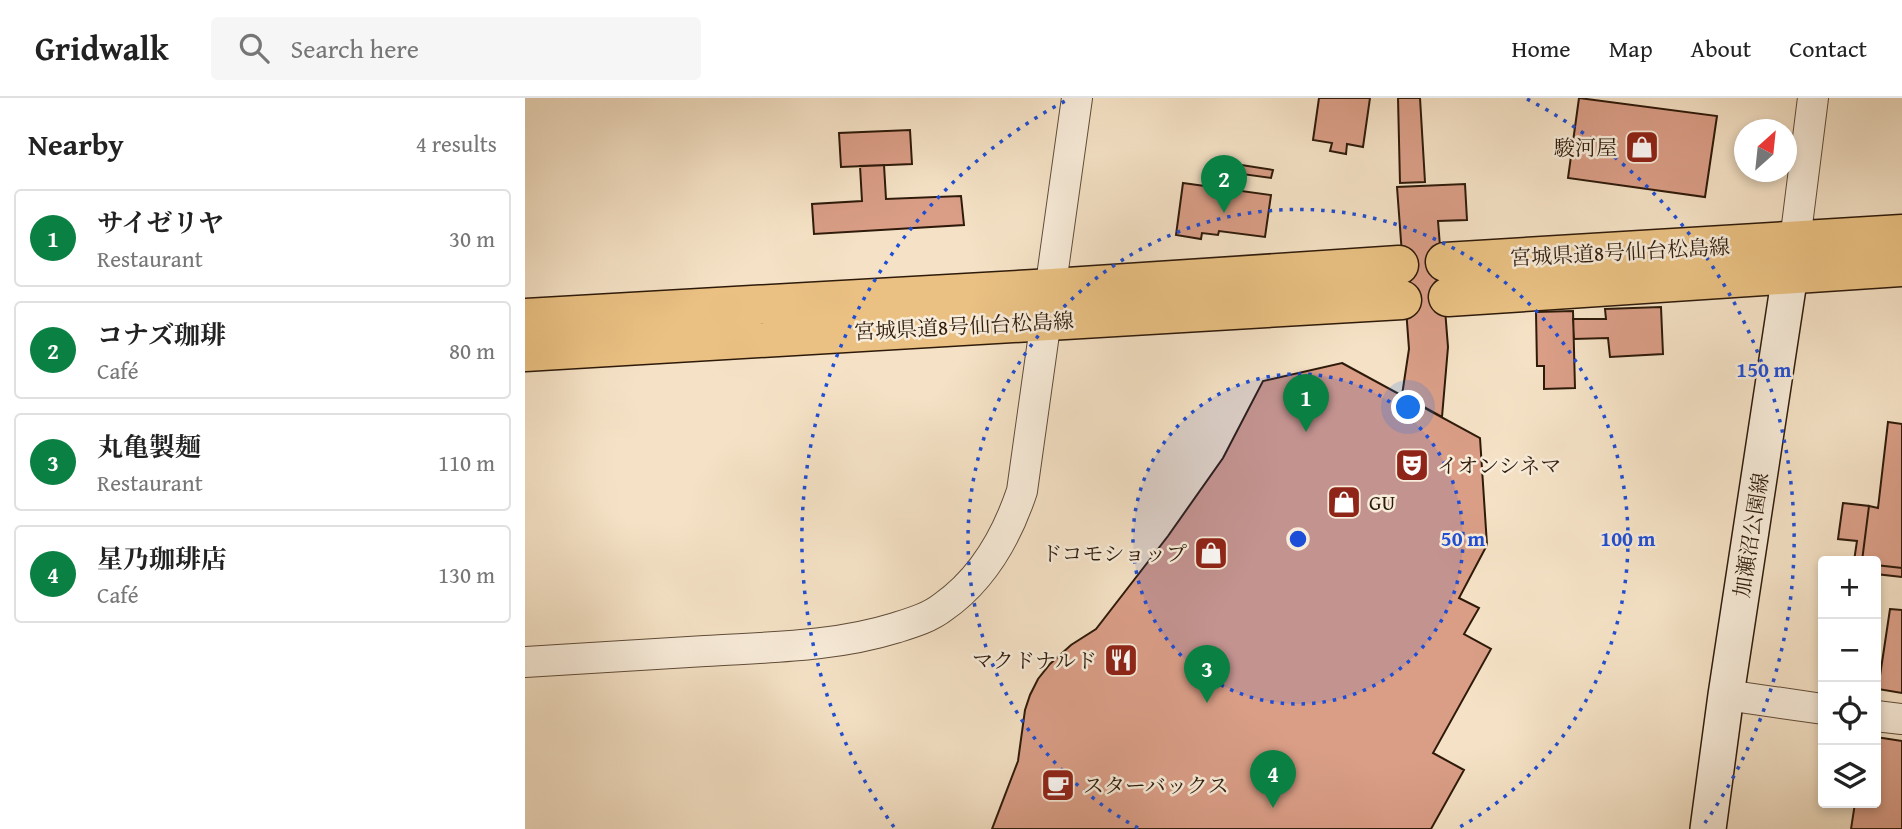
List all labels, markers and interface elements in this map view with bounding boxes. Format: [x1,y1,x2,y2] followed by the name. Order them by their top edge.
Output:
[211,17,701,80] search box
[35,24,169,72] text: Gridwalk
[235,29,273,67] icon: search
[291,29,419,68] text: Search here
[1512,31,1571,66] text: Home
[1609,31,1653,66] text: Map
[1691,31,1751,66] text: About
[1789,31,1867,66] text: Contact
[1734,119,1797,182] north arrow
[28,122,124,166] text: Nearby
[416,127,497,160] text: 4 results
[1623,128,1661,166] shop icon: 駿河屋
[1554,132,1617,163] place label: 駿河屋
[1201,155,1247,213] pin: 2
[97,203,224,242] text: サイゼリヤ
[47,222,59,255] text: 1
[449,222,495,255] text: 30 m
[1509,231,1731,273] street label: 宮城県道8号仙台松島線
[97,242,203,275] text: Restaurant
[853,305,1075,347] street label: 宮城県道8号仙台松島線
[97,315,226,354] text: コナズ珈琲
[47,334,59,367] text: 2
[449,334,495,367] text: 80 m
[97,354,139,387] text: Café
[1736,354,1792,385] text: 150 m
[1283,374,1329,432] pin: 1
[1391,390,1425,424] your location
[97,427,201,466] text: 丸亀製麺
[47,446,59,479] text: 3
[438,446,495,479] text: 110 m
[1393,446,1431,484] theatre icon: イオンシネマ
[1437,450,1561,481] place label: イオンシネマ
[97,466,203,499] text: Restaurant
[1726,470,1776,600] street label: 加瀬沼公園線
[1325,483,1363,521] shop icon: GU
[1369,487,1395,518] place label: GU
[1441,523,1485,554] text: 50 m
[1600,523,1656,554] text: 100 m
[1286,527,1310,551] centre of rings
[1192,534,1230,572] shop icon: ドコモショップ
[1041,538,1187,569] place label: ドコモショップ
[97,539,227,578] text: 星乃珈琲店
[1818,556,1881,808] map controls
[1818,556,1881,619] button: +
[47,558,59,591] text: 4
[438,558,495,591] text: 130 m
[97,578,139,611] text: Café
[1818,619,1881,682] button: −
[1102,641,1140,679] restaurant icon: マクドナルド
[972,645,1097,676] place label: マクドナルド
[1184,645,1230,703] pin: 3
[1818,682,1881,745] button: locate
[1818,745,1881,808] button: layers
[1250,750,1296,808] pin: 4
[1039,766,1077,804] cafe icon: スターバックス
[1083,770,1229,801] place label: スターバックス

